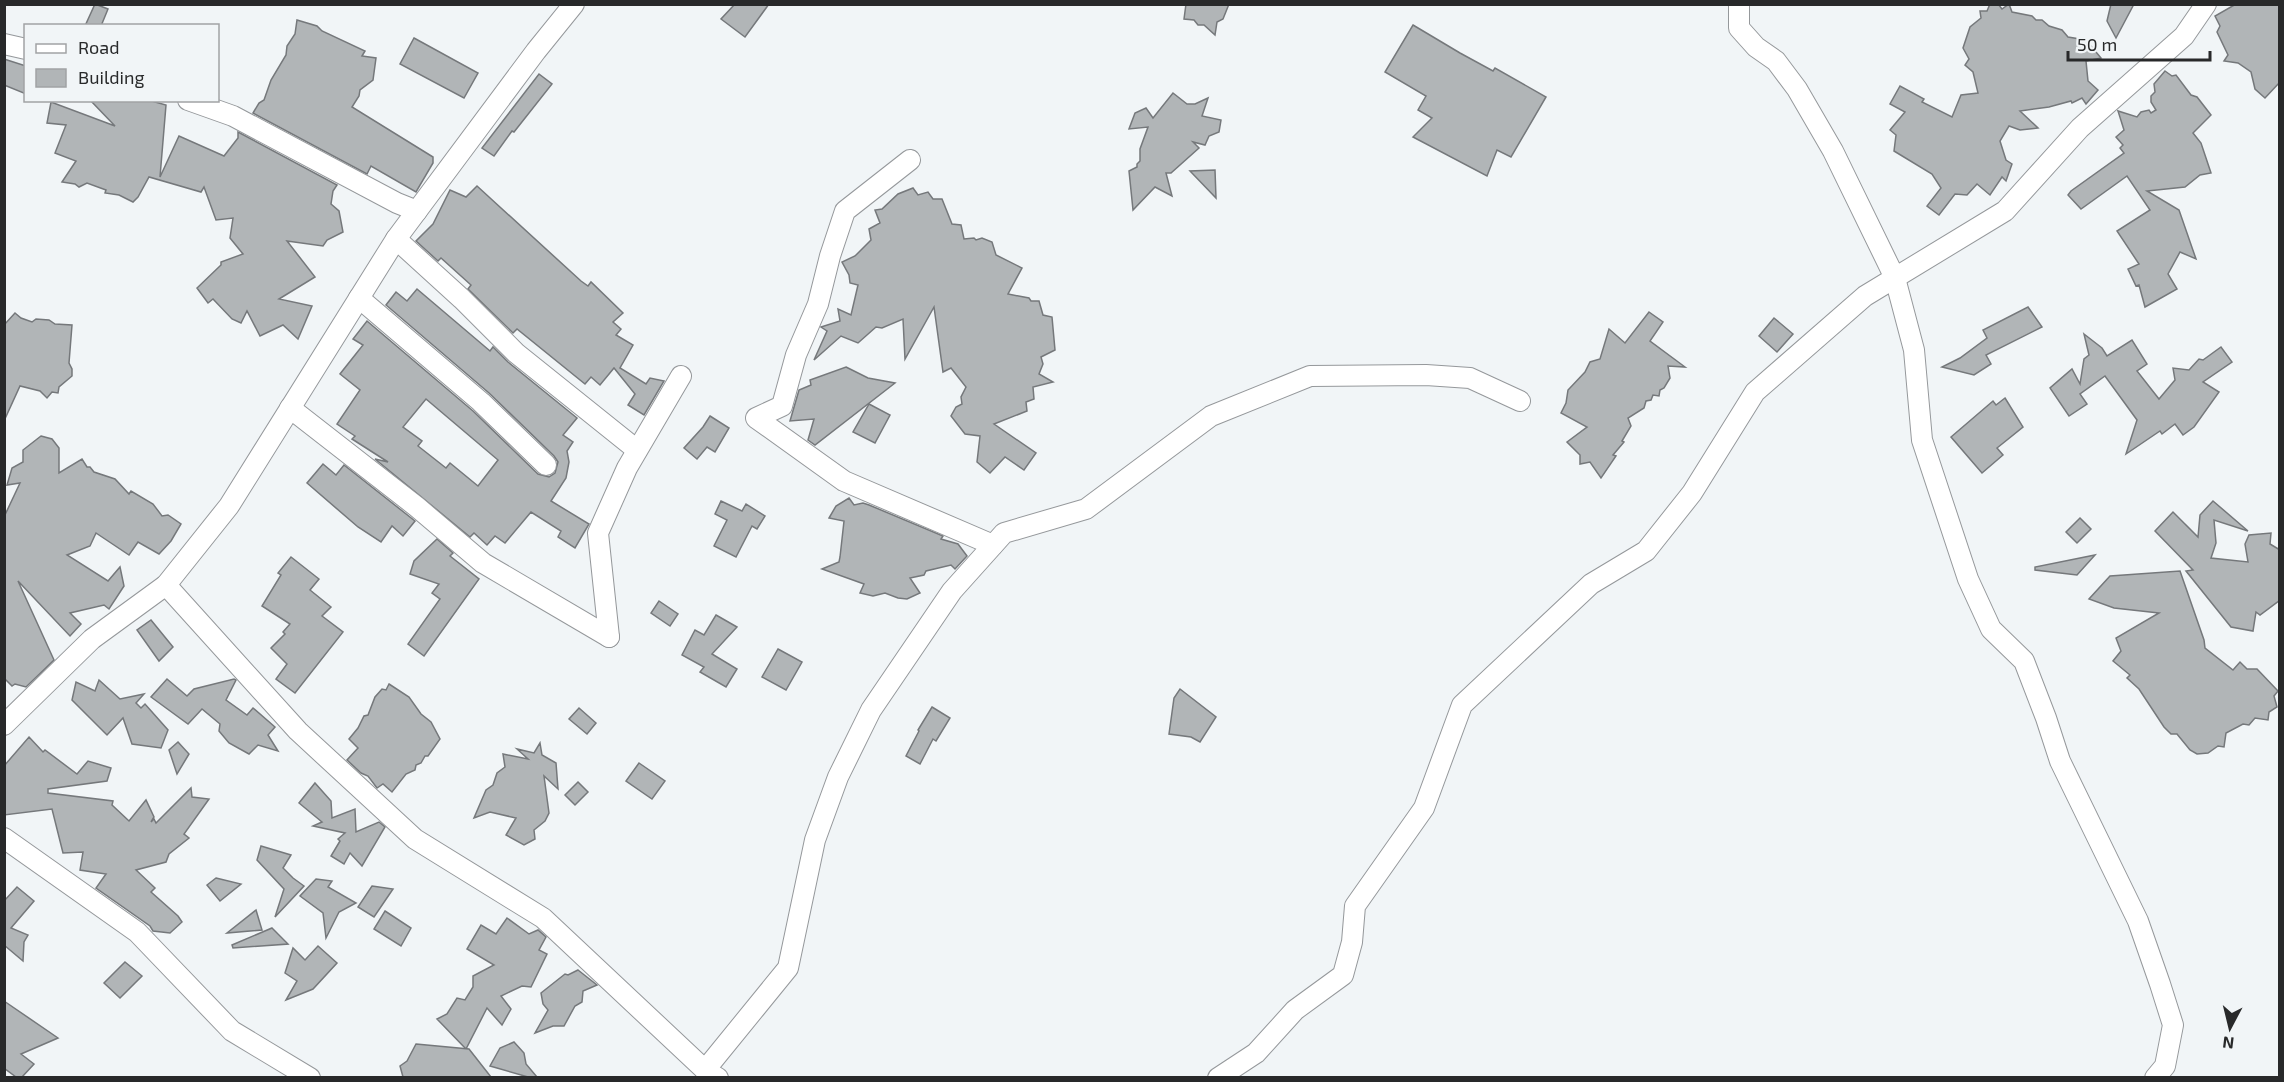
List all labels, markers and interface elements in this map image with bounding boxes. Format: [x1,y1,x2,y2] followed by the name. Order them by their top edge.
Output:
[24,24,219,102] legend
[2068,24,2210,62] scale bar
[2077,33,2117,55] text: 50 m
[78,36,119,58] text: Road
[78,66,145,88] text: Building
[2200,998,2260,1058] north arrow
[2221,1033,2235,1054] text: N

